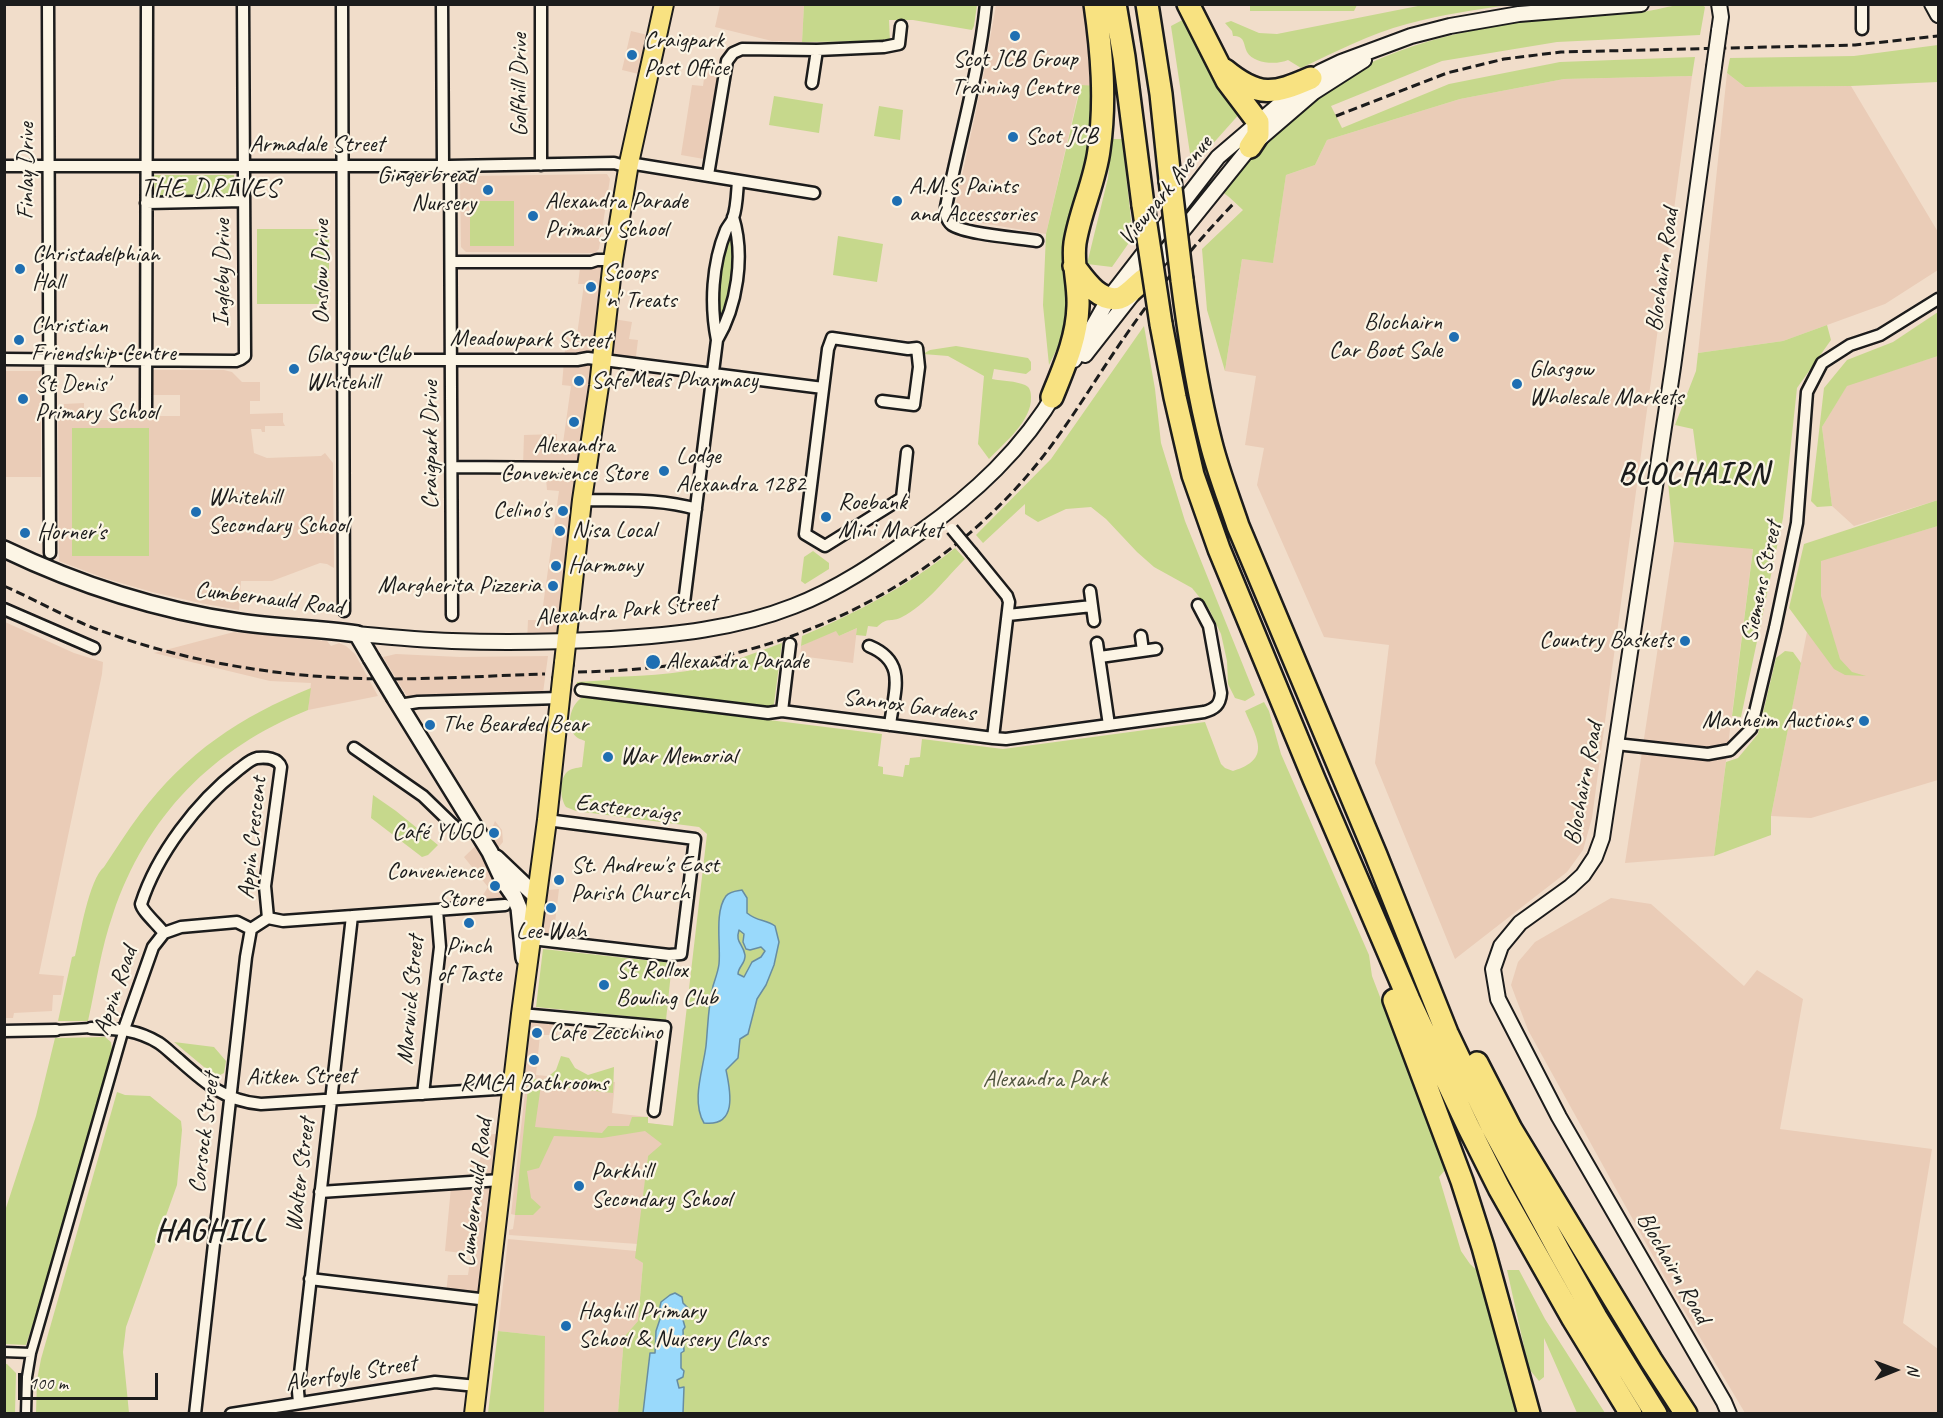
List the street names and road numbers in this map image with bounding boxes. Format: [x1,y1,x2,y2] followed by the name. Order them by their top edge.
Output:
[506,33,534,137] street label: Golfhill Drive
[13,122,41,220] street label: Finlay Drive
[1113,130,1219,252] street label: Viewpark Avenue
[250,131,384,159] street label: Armadale Street
[1640,207,1686,333] street label: Blochairn Road
[209,219,237,327] street label: Ingleby Drive
[308,220,336,324] street label: Onslow Drive
[450,324,610,356] street label: Meadowpark Street
[417,381,445,509] street label: Craigpark Drive
[1735,519,1789,645] street label: Siemens Street
[193,576,345,622] street label: Cumbernauld Road
[534,589,718,633] street label: Alexandra Park Street
[841,684,977,728] street label: Sannox Gardens
[1558,720,1610,848] street label: Blochairn Road
[232,775,274,901] street label: Appin Crescent
[574,788,680,830] street label: Eastercraigs
[391,934,431,1066] street label: Marwick Street
[87,943,145,1039] street label: Appin Road
[246,1062,356,1092] street label: Aitken Street
[183,1071,227,1195] street label: Corsock Street
[280,1117,322,1233] street label: Walter Street
[453,1117,499,1269] street label: Cumbernauld Road
[1630,1207,1716,1329] street label: Blochairn Road
[283,1349,419,1399] street label: Aberfoyle Street

